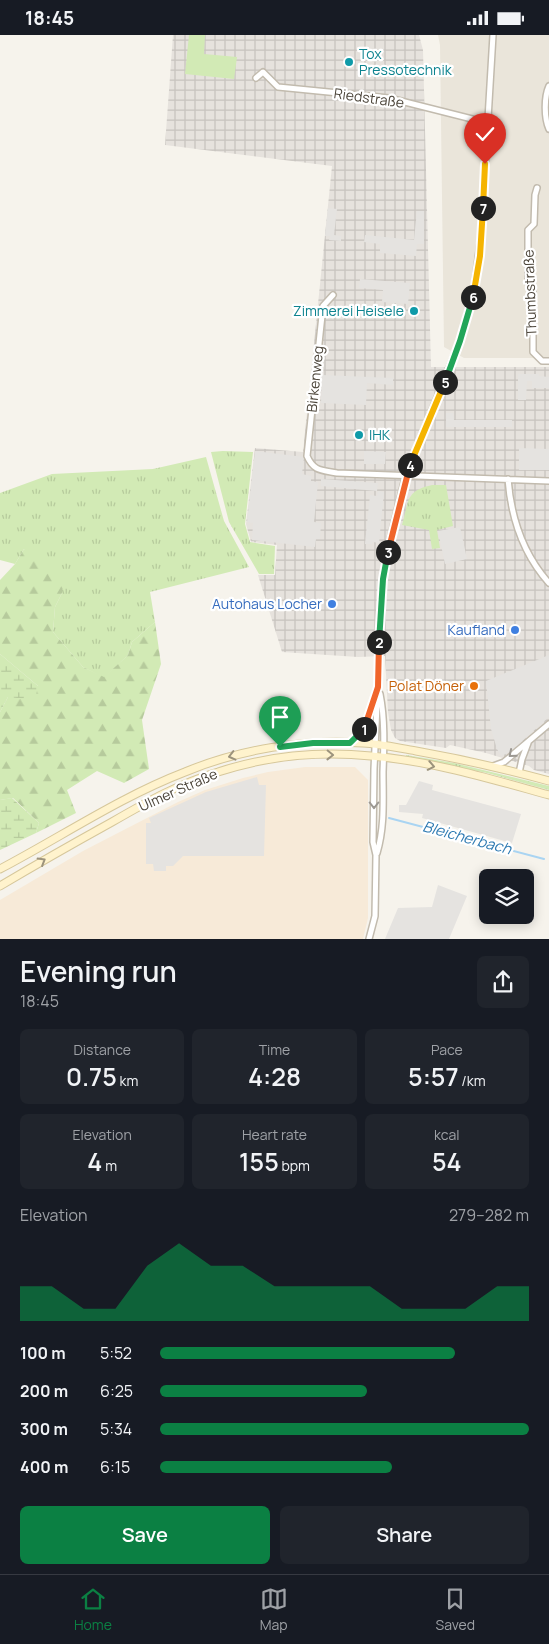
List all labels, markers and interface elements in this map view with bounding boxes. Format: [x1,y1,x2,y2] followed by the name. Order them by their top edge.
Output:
[25,5,74,31] text: 18:45
[359,44,453,79] place label: Tox Pressotechnik
[343,56,355,68] marker: Tox Pressotechnik
[333,83,405,112] street label: Riedstraße
[464,113,506,164] pin
[471,120,499,148] icon: check
[470,195,496,221] pin: 7
[480,199,487,218] text: 7
[518,249,541,337] street label: Thumbstraße
[460,285,486,309] pin: 6
[469,288,478,307] text: 6
[293,301,404,320] place label: Zimmerei Heisele
[408,305,420,317] marker: Zimmerei Heisele
[302,345,327,413] street label: Birkenweg
[432,369,458,395] pin: 5
[441,373,450,392] text: 5
[369,425,391,444] place label: IHK
[353,429,365,441] marker: IHK
[398,453,422,477] pin: 4
[406,456,415,475] text: 4
[376,539,400,565] pin: 3
[384,543,393,562] text: 3
[212,594,322,613] place label: Autohaus Locher
[326,598,338,610] marker: Autohaus Locher
[448,620,505,639] place label: Kaufland
[509,624,521,636] marker: Kaufland
[366,629,392,655] pin: 2
[375,633,384,652] text: 2
[389,676,464,695] place label: Polat Döner
[468,680,480,692] marker: Polat Döner
[259,696,301,747] pin
[266,703,294,731] icon: arrive
[352,717,376,741] pin: 1
[361,720,368,739] text: 1
[326,749,334,760] one-way arrow
[509,749,518,758] one-way arrow
[227,750,236,761] one-way arrow
[427,760,436,770] one-way arrow
[135,764,220,815] street label: Ulmer Straße
[369,801,379,809] one-way arrow
[421,816,515,860] water label: Bleicherbach
[36,858,45,868] one-way arrow
[479,869,534,924] map controls
[479,869,534,924] button: layers
[20,952,177,990] text: Evening run
[477,956,529,1008] button: share
[20,990,59,1012] text: 18:45
[73,1040,131,1059] text: Distance
[259,1040,290,1059] text: Time
[431,1040,463,1059] text: Pace
[66,1059,117,1094] text: 0.75
[248,1059,301,1094] text: 4:28
[408,1059,459,1094] text: 5:57
[117,1071,138,1090] text: km
[459,1071,486,1090] text: /km
[73,1125,132,1144] text: Elevation
[242,1125,307,1144] text: Heart rate
[434,1125,460,1144] text: kcal
[87,1144,102,1179] text: 4
[239,1144,279,1179] text: 155
[432,1144,462,1179] text: 54
[102,1156,117,1175] text: m
[279,1156,310,1175] text: bpm
[20,1204,88,1226] text: Elevation
[449,1204,529,1226] text: 279–282 m
[20,1342,66,1364] text: 100 m
[100,1342,132,1364] text: 5:52
[20,1380,68,1402] text: 200 m
[100,1380,133,1402] text: 6:25
[20,1418,68,1440] text: 300 m
[100,1418,132,1440] text: 5:34
[20,1456,68,1478] text: 400 m
[100,1456,130,1478] text: 6:15
[20,1506,270,1564] button: Save
[280,1506,529,1564] button: Share
[74,1585,112,1634] tab: Home
[260,1585,288,1634] tab: Map
[436,1585,475,1634] tab: Saved

